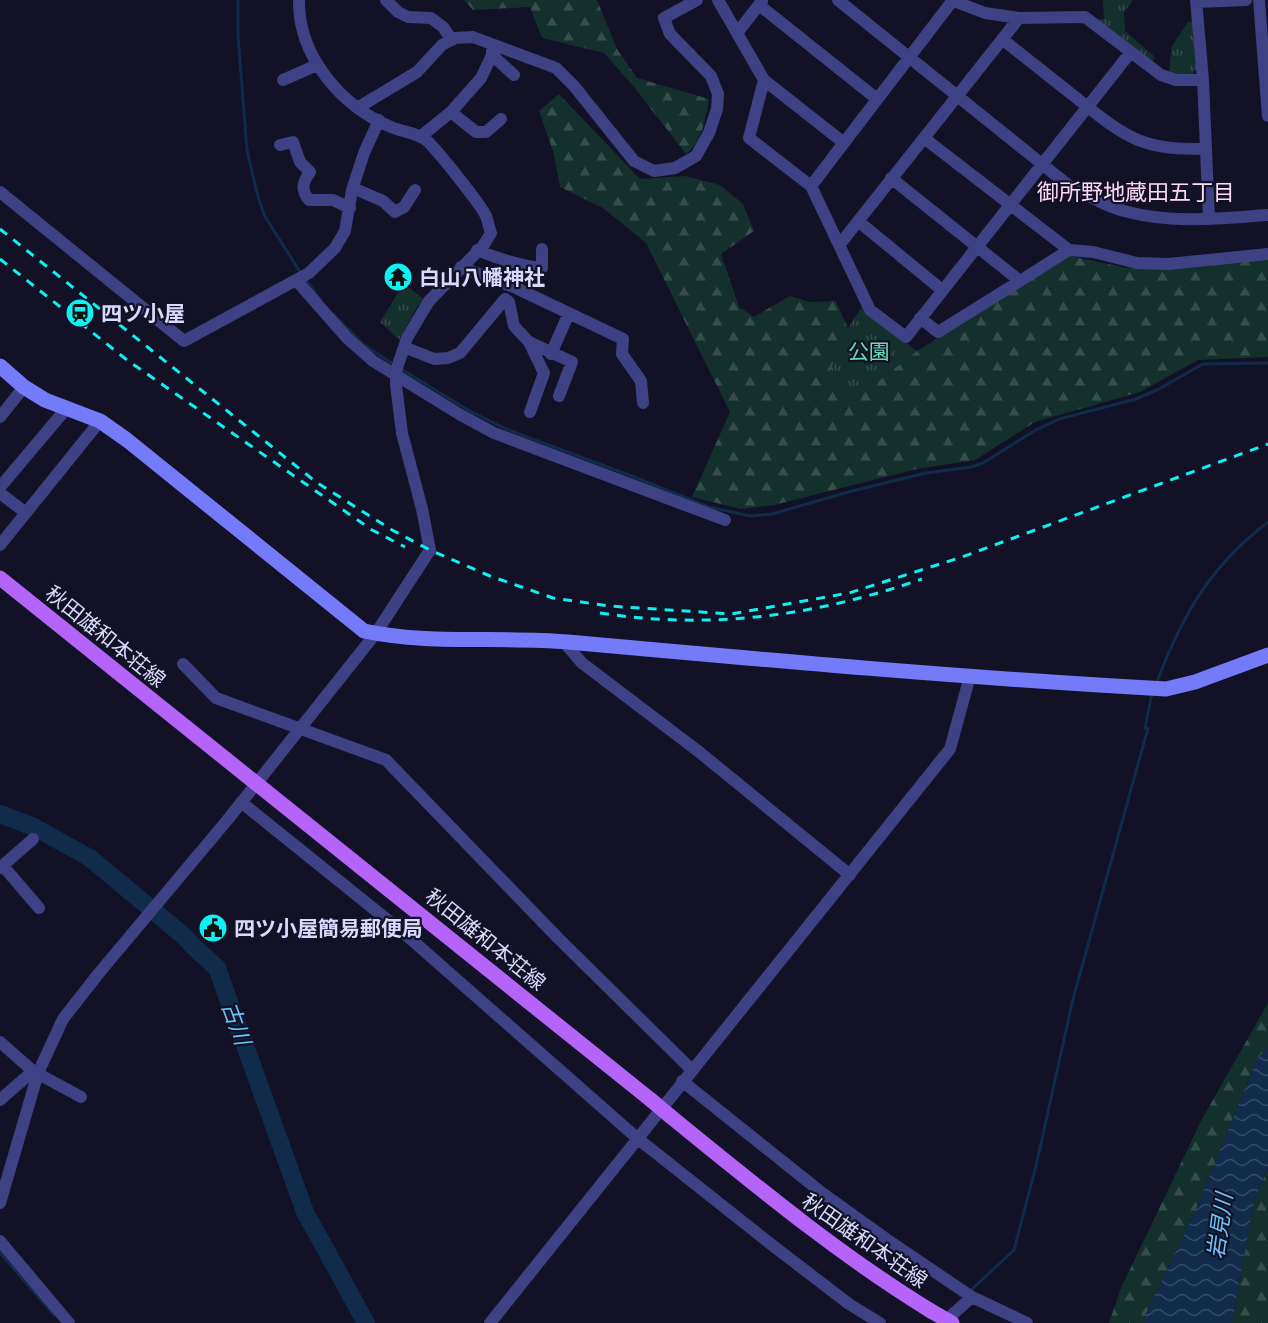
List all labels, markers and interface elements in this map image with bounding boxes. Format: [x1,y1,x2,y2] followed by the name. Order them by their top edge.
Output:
[1037,179,1235,204] district label: 御所野地蔵田五丁目
[382,261,414,293] temple icon: 白山八幡神社
[419,265,545,289] place label: 白山八幡神社
[64,297,96,329] station icon: 四ツ小屋
[101,301,185,325] place label: 四ツ小屋
[848,339,890,363] park label: 公園
[41,580,171,692] street label: 秋田雄和本荘線
[421,883,551,995] street label: 秋田雄和本荘線
[197,912,229,944] public building icon: 四ツ小屋簡易郵便局
[234,916,423,940] place label: 四ツ小屋簡易郵便局
[218,998,257,1050] water label: 古川
[798,1188,932,1292] street label: 秋田雄和本荘線
[1202,1190,1236,1260] water label: 岩見川

